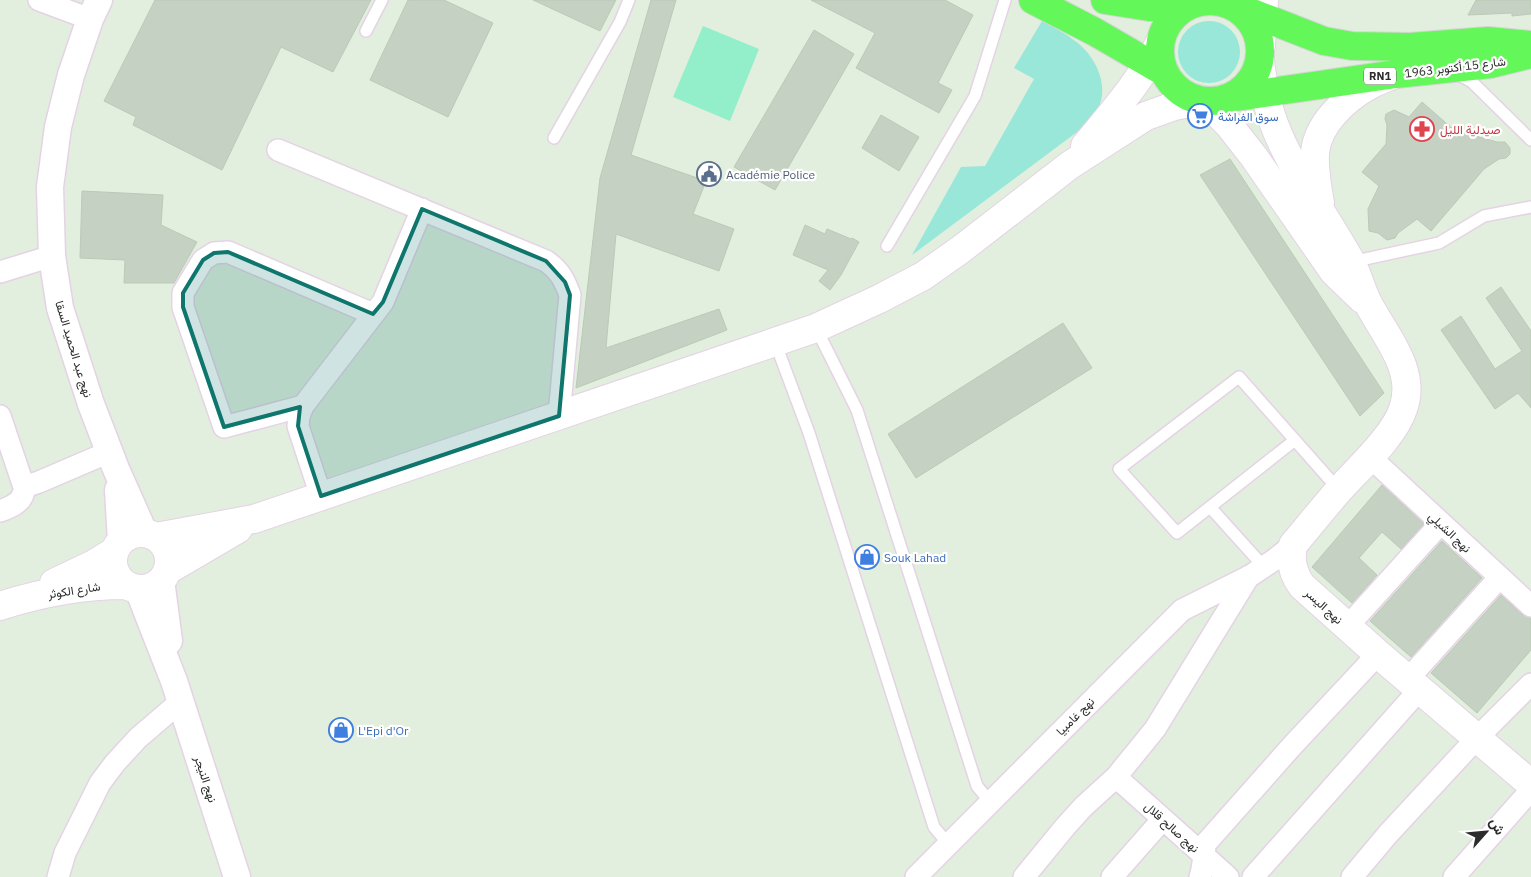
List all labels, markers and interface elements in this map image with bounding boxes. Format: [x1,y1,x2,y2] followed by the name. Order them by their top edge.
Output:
[1404,53,1507,83] street label: شارع 15 أكتوبر 1963
[1364,68,1396,84] road number: RN1
[1187,103,1213,129] supermarket icon: سوق الفراشة
[1218,109,1278,125] place label: سوق الفراشة
[1409,116,1435,142] pharmacy icon: صيدلية الليل
[1440,122,1501,138] place label: صيدلية الليل
[696,161,722,187] public building icon: Académie Police
[726,167,816,182] place label: Académie Police
[50,299,96,400] street label: نهج عبد الحميد السقا
[1424,509,1474,558] street label: نهج الشيلي
[854,544,880,570] shop icon: Souk Lahad
[884,550,946,565] place label: Souk Lahad
[46,578,102,604] street label: شارع الكوثر
[1300,584,1346,628] street label: نهج اليسر
[1053,694,1099,740] street label: نهج غامبيا
[328,717,354,743] shop icon: L'Epi d'Or
[358,723,409,738] place label: L'Epi d'Or
[189,753,221,805] street label: نهج النيجر
[1140,798,1203,857] street label: نهج صالح قلال
[1461,807,1511,857] north arrow
[1486,815,1510,838] text: ش

